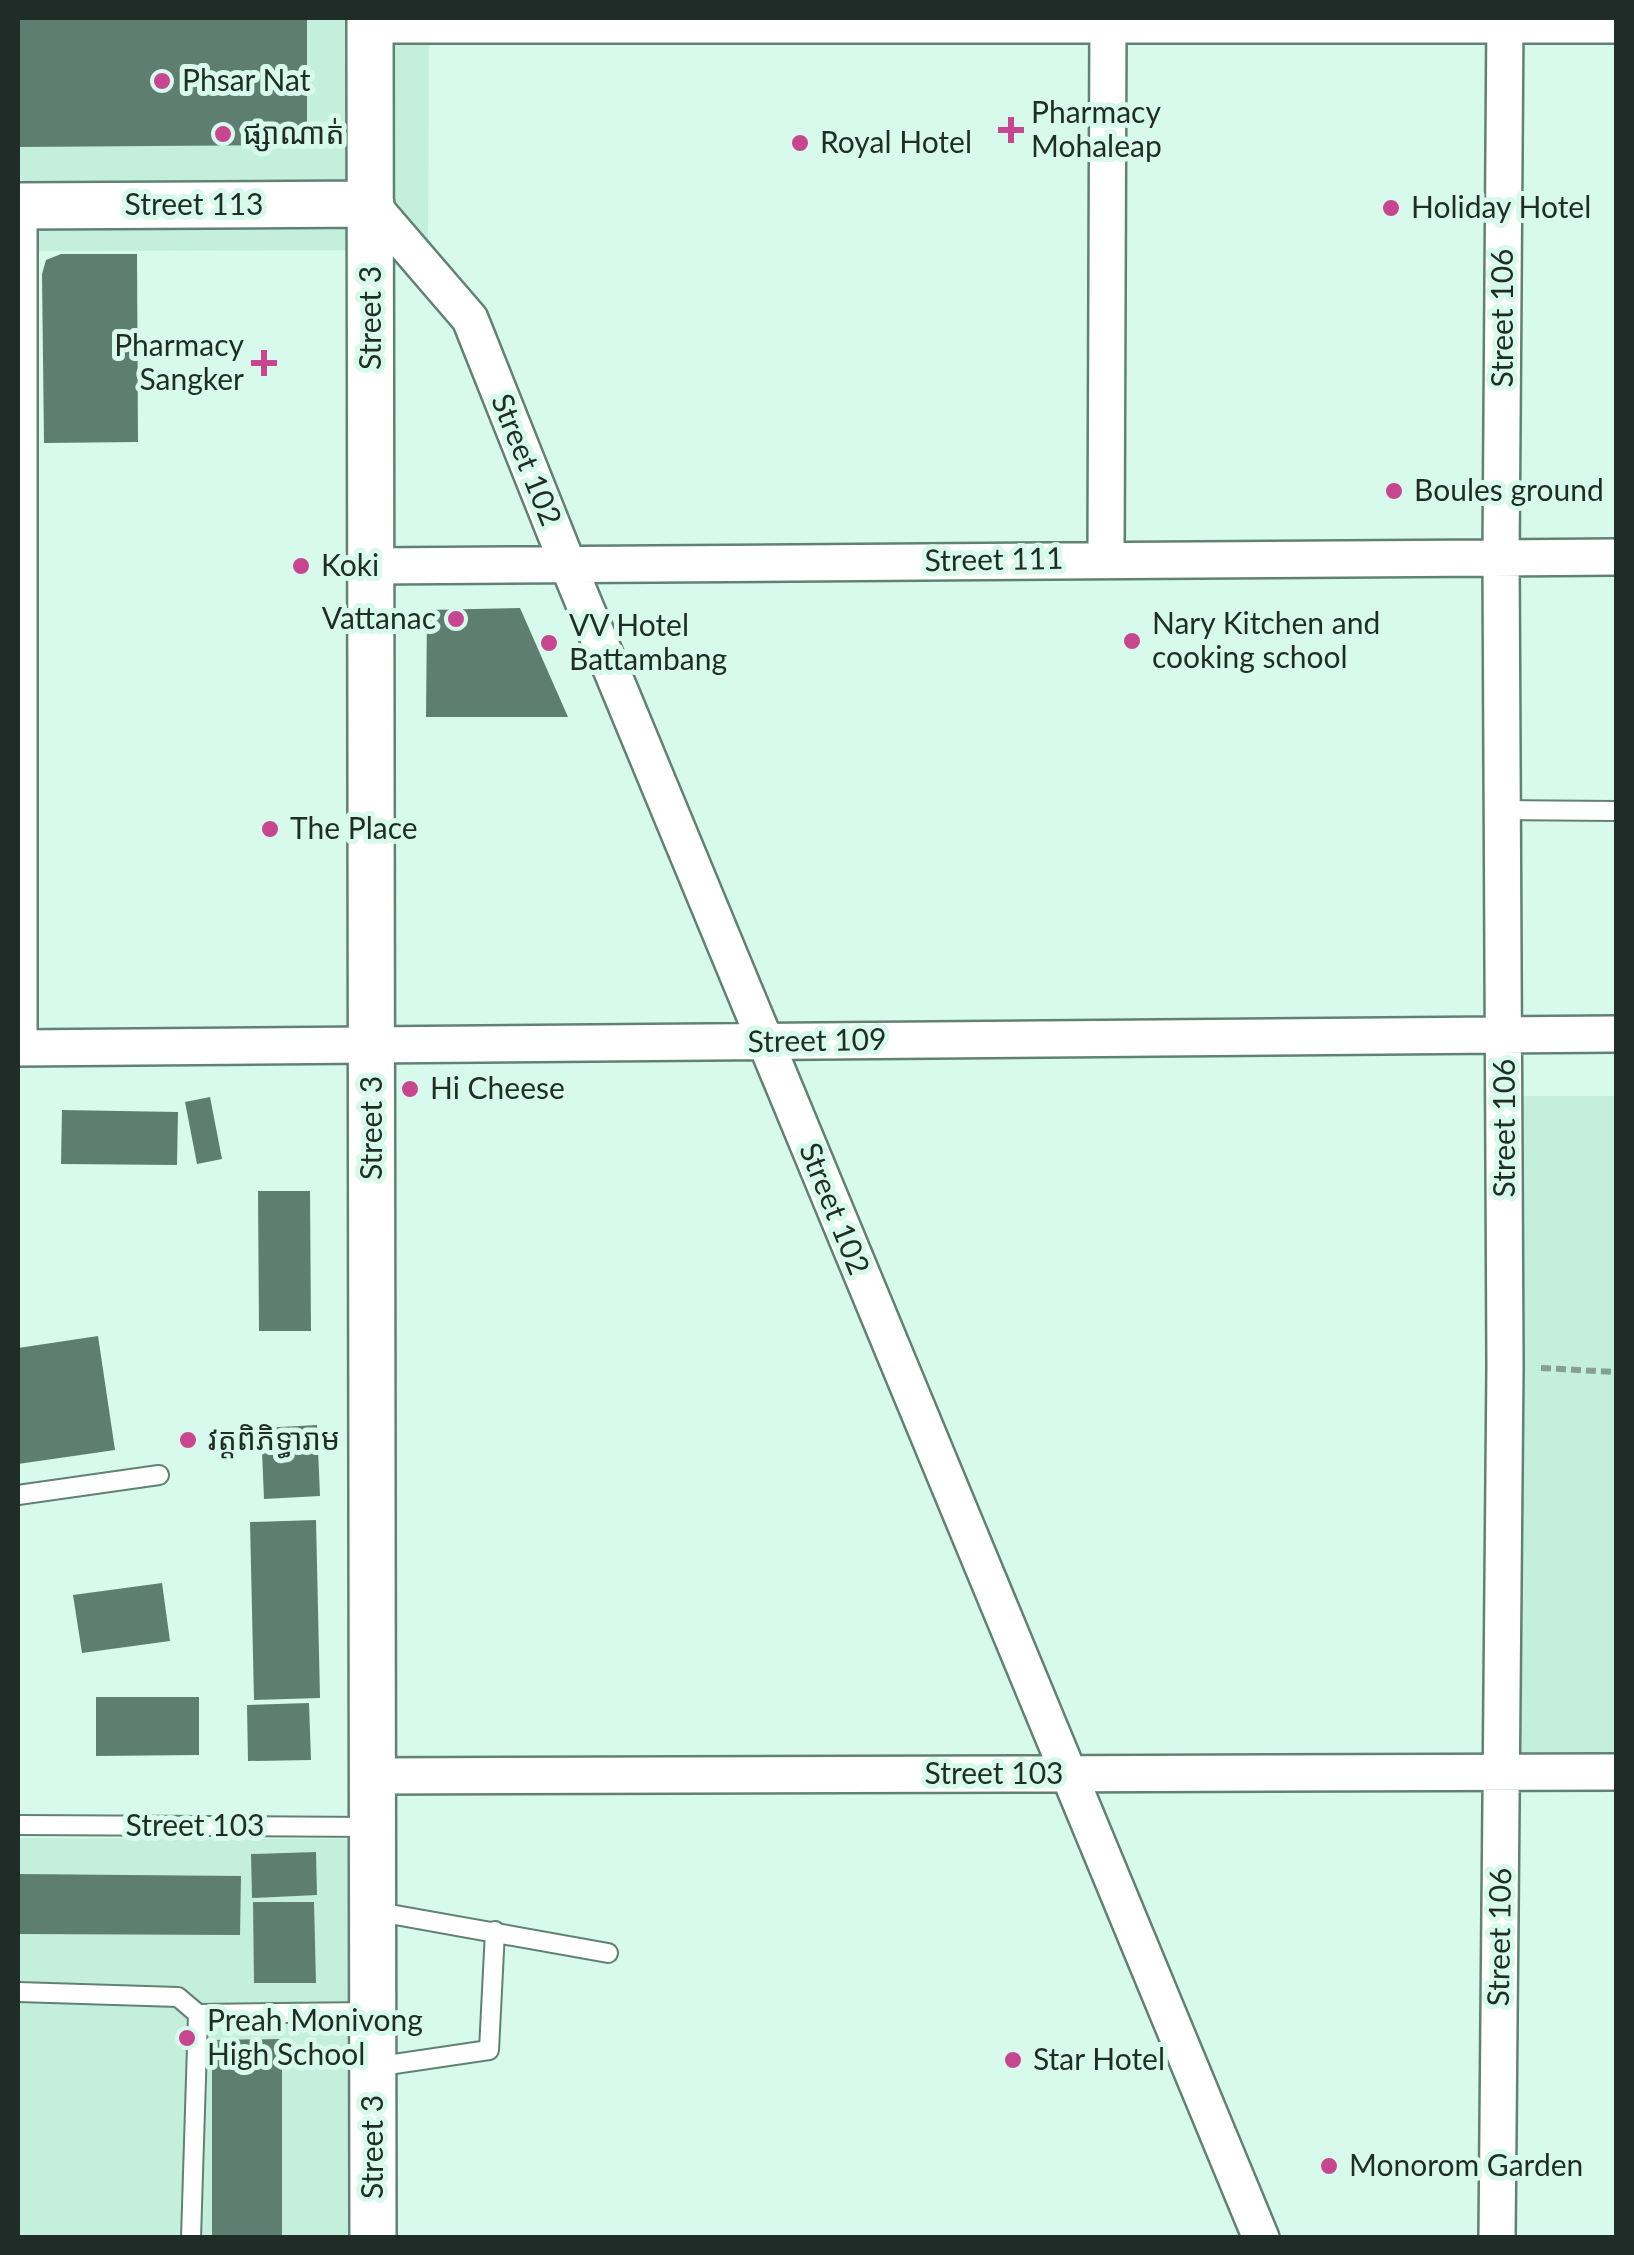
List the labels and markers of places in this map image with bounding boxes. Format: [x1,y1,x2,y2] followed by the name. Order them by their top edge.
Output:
[182,61,311,97] place label: Phsar Nat
[151,70,173,92] marker: Phsar Nat
[1031,93,1162,163] place label: Pharmacy Mohaleap
[243,114,344,152] place label: ផ្សាណាត់
[1000,119,1022,141] marker: Pharmacy Mohaleap
[212,123,234,145] marker: ផ្សាណាត់
[820,123,972,159] place label: Royal Hotel
[789,132,811,154] marker: Royal Hotel
[1411,188,1591,224] place label: Holiday Hotel
[1380,197,1402,219] marker: Holiday Hotel
[114,326,245,396] place label: Pharmacy Sangker
[253,352,275,374] marker: Pharmacy Sangker
[1414,471,1604,507] place label: Boules ground
[1383,480,1405,502] marker: Boules ground
[321,546,379,582] place label: Koki
[290,555,312,577] marker: Koki
[322,599,436,635] place label: Vattanac
[1152,604,1380,674] place label: Nary Kitchen and cooking school
[569,606,727,676] place label: VV Hotel Battambang
[445,608,467,630] marker: Vattanac
[1121,630,1143,652] marker: Nary Kitchen and cooking school
[538,632,560,654] marker: VV Hotel Battambang
[290,809,418,845] place label: The Place
[259,818,281,840] marker: The Place
[430,1069,565,1105] place label: Hi Cheese
[399,1078,421,1100] marker: Hi Cheese
[208,1420,340,1459] place label: វត្តពិភិទ្ធារាម
[177,1429,199,1451] marker: វត្តពិភិទ្ធារាម
[207,2001,423,2071] place label: Preah Monivong High School
[176,2027,198,2049] marker: Preah Monivong High School
[1033,2040,1165,2076] place label: Star Hotel
[1002,2049,1024,2071] marker: Star Hotel
[1349,2146,1583,2182] place label: Monorom Garden
[1318,2155,1340,2177] marker: Monorom Garden

